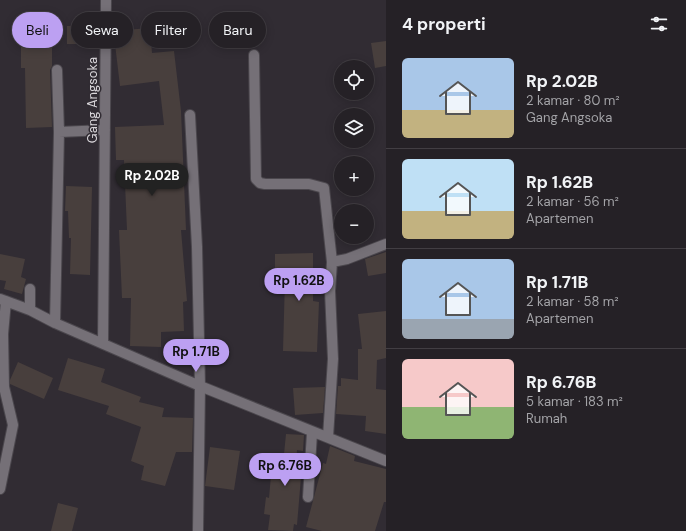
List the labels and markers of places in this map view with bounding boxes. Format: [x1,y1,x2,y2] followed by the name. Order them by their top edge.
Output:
[111,163,193,197] pin: Rp 2.02B
[258,268,340,302] pin: Rp 1.62B
[155,339,237,373] pin: Rp 1.71B
[244,453,326,487] pin: Rp 6.76B

